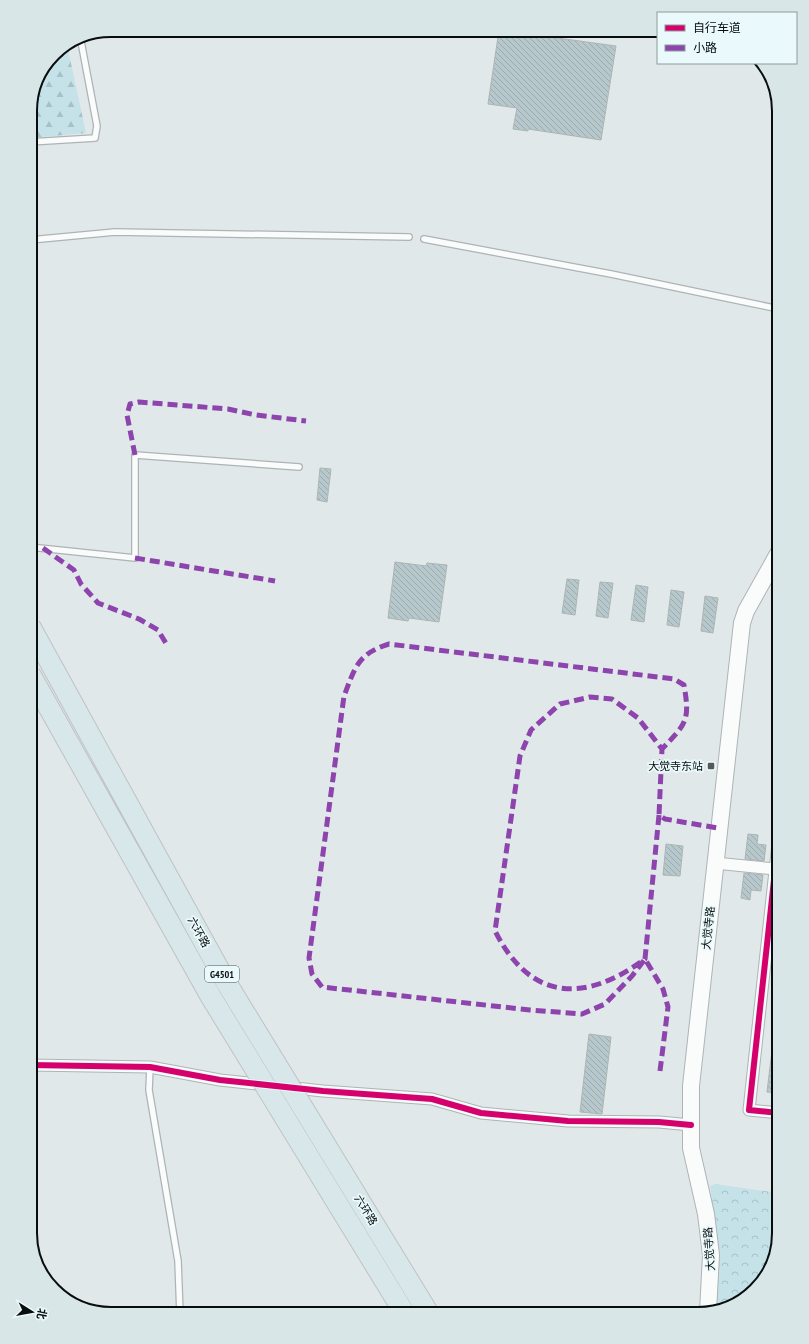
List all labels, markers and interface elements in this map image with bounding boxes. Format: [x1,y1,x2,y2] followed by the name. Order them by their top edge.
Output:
[657,12,797,64] legend
[693,20,741,35] text: 自行车道
[693,40,717,55] text: 小路
[648,759,703,773] place label: 大觉寺东站
[706,761,716,771] marker: 大觉寺东站
[699,905,717,951] street label: 大觉寺路
[185,914,213,950] street label: 六环路
[205,966,239,982] road number: G4501
[352,1192,380,1228] street label: 六环路
[700,1227,718,1271] street label: 大觉寺路
[12,1292,52,1332] north arrow
[34,1307,50,1321] text: 北

